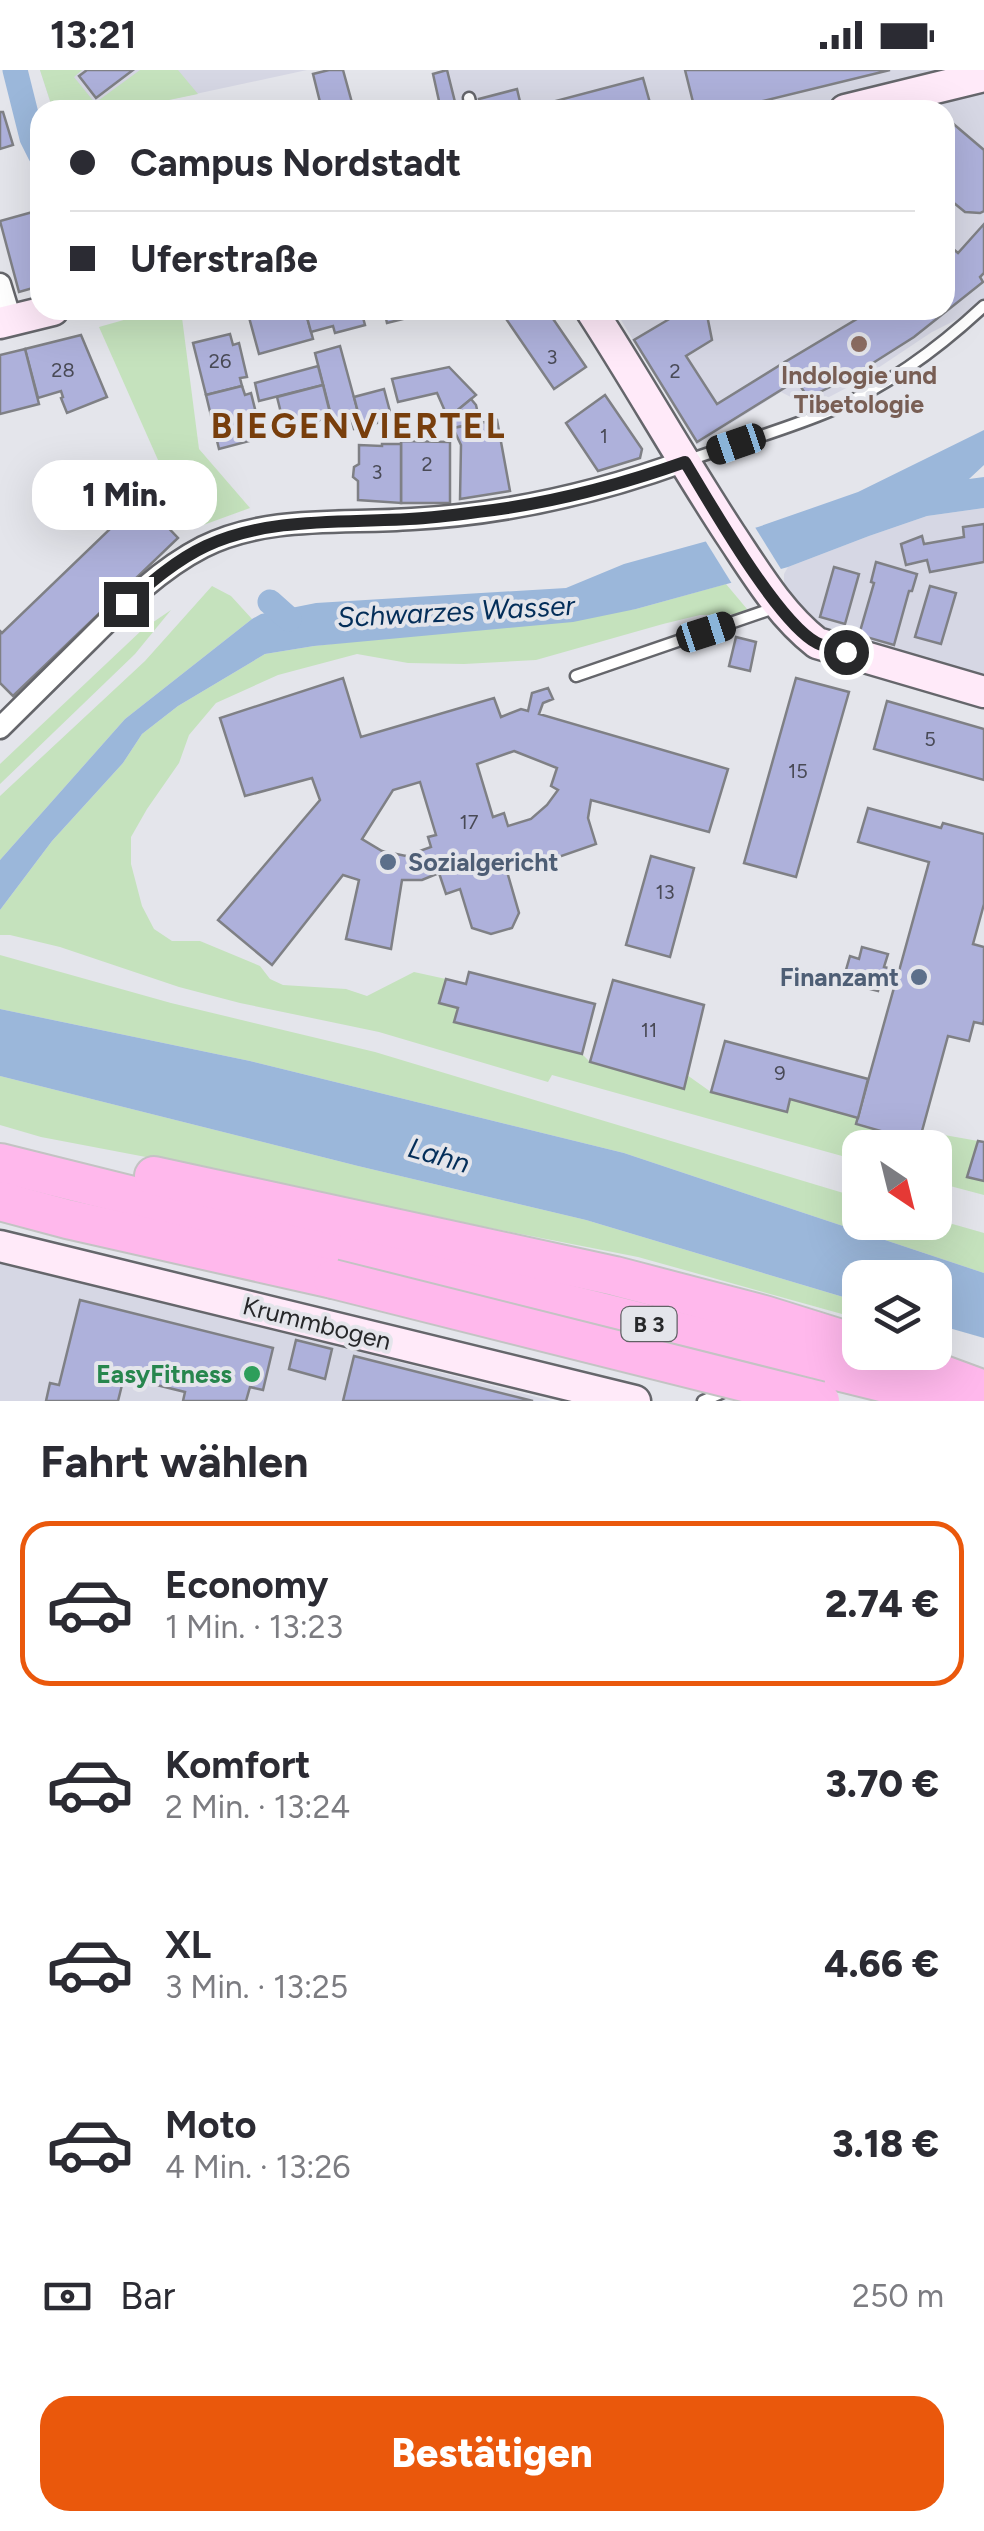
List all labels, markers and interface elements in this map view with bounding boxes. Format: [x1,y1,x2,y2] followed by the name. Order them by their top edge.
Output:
[50,12,137,58] text: 13:21
[130,140,461,186] text: Campus Nordstadt
[130,236,318,282] text: Uferstraße
[848,333,870,355] marker: Indologie und Tibetologie
[547,345,557,369] house number: 3
[209,349,231,373] house number: 26
[51,358,75,382] house number: 28
[669,359,681,383] house number: 2
[781,360,937,419] place label: Indologie und Tibetologie
[211,405,507,447] district label: BIEGENVIERTEL
[703,420,769,468] car
[600,424,608,448] house number: 1
[421,452,433,476] house number: 2
[34,459,218,529] callout: 1 Min.
[372,460,382,484] house number: 3
[82,476,167,514] text: 1 Min.
[104,582,149,627] route end
[336,588,577,634] water label: Schwarzes Wasser
[673,608,739,656] car
[824,630,869,675] route start
[924,727,936,751] house number: 5
[788,759,808,783] house number: 15
[460,810,479,834] house number: 17
[408,847,559,877] place label: Sozialgericht
[377,851,399,873] marker: Sozialgericht
[655,880,675,904] house number: 13
[780,962,899,992] place label: Finanzamt
[908,966,930,988] marker: Finanzamt
[641,1018,657,1042] house number: 11
[774,1061,786,1085] house number: 9
[404,1130,474,1180] water label: Lahn
[842,1130,952,1240] north arrow
[842,1130,952,1370] map controls
[842,1260,952,1370] button: layers
[240,1290,394,1356] street label: Krummbogen
[622,1307,676,1341] road number: B 3
[96,1359,232,1389] place label: EasyFitness
[241,1363,263,1385] marker: EasyFitness
[40,1434,309,1488] text: Fahrt wählen
[45,1559,135,1649] icon: car
[165,1562,328,1608] text: Economy
[825,1581,939,1627] text: 2.74 €
[165,1608,343,1646] text: 1 Min. · 13:23
[45,1739,135,1829] icon: car
[165,1742,311,1788] text: Komfort
[825,1761,939,1807] text: 3.70 €
[165,1788,350,1826] text: 2 Min. · 13:24
[45,1919,135,2009] icon: car
[165,1922,211,1968] text: XL
[824,1941,939,1987] text: 4.66 €
[165,1968,348,2006] text: 3 Min. · 13:25
[45,2099,135,2189] icon: car
[165,2102,257,2148] text: Moto
[832,2121,939,2167] text: 3.18 €
[165,2148,350,2186] text: 4 Min. · 13:26
[40,2269,95,2324] icon: cash
[120,2273,175,2319] text: Bar
[852,2277,944,2315] text: 250 m
[40,2396,944,2511] button: Bestätigen

